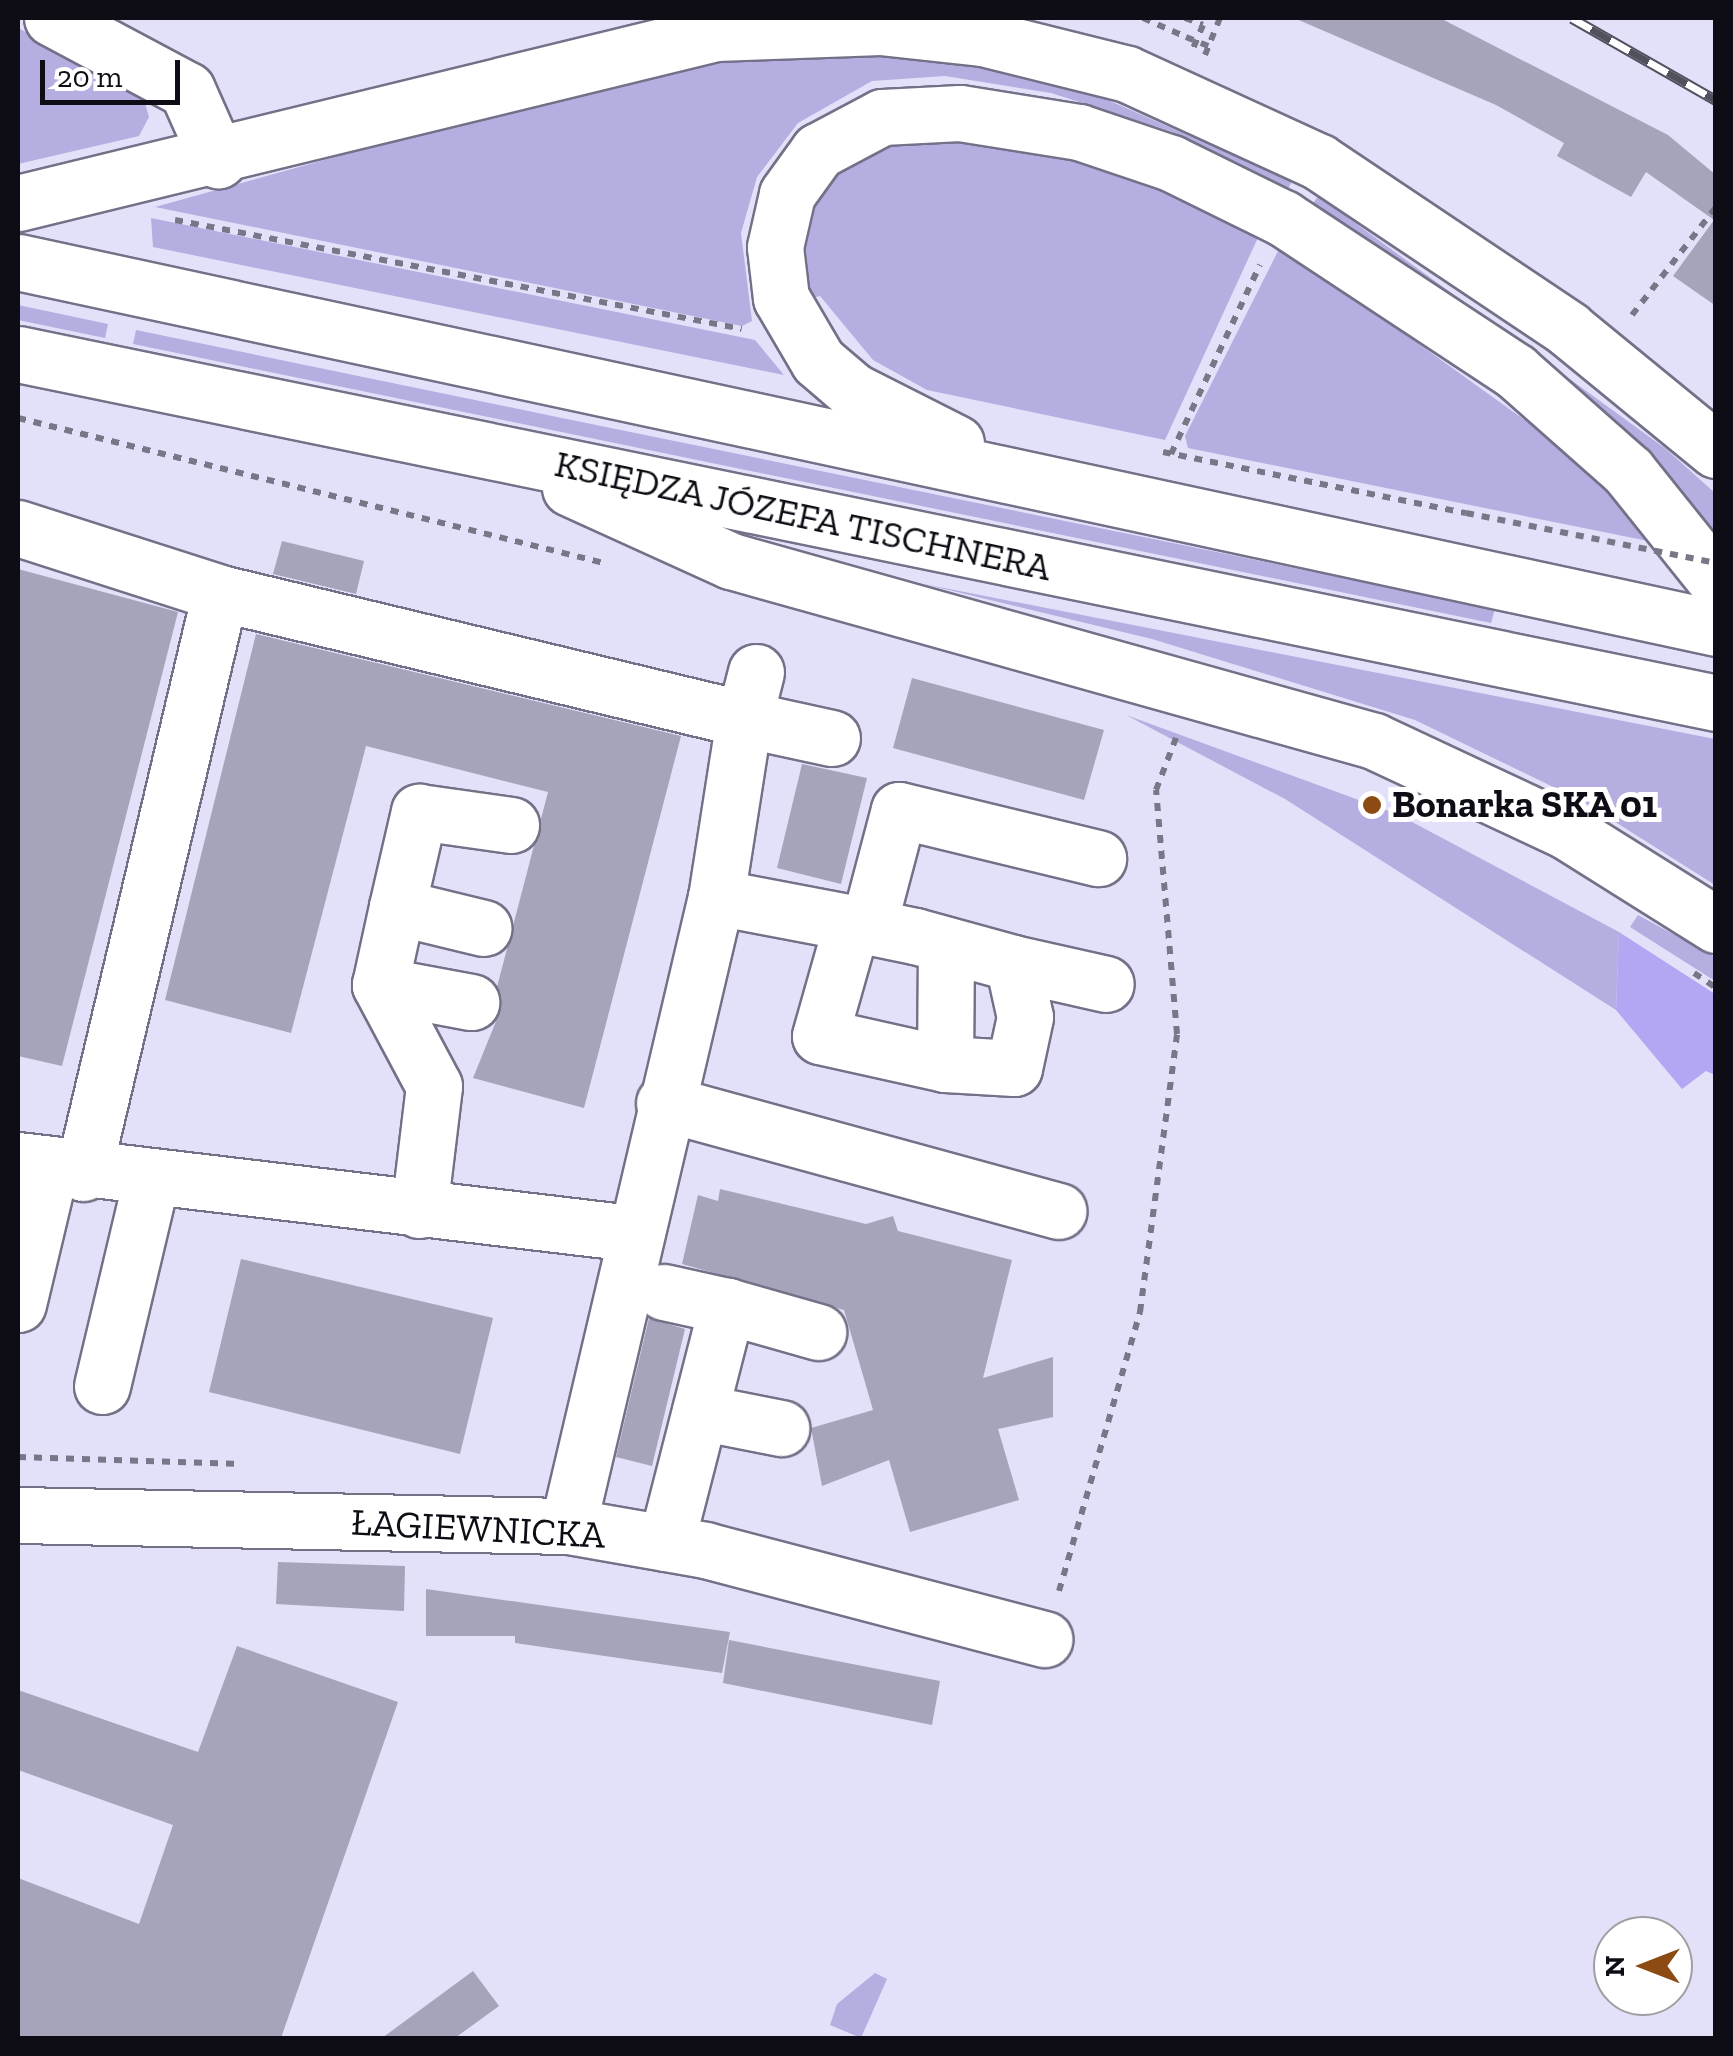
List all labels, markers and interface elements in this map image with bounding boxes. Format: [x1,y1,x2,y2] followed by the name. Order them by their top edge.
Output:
[45,40,185,102] scale bar
[57,59,122,95] text: 20 m
[549,441,1057,591] street label: KSIĘDZA JÓZEFA TISCHNERA
[1392,782,1658,828] place label: Bonarka SKA 01
[1361,794,1383,816] marker: Bonarka SKA 01
[350,1500,606,1558] street label: ŁAGIEWNICKA
[1593,1916,1693,2016] north arrow
[1598,1955,1631,1977] text: N

